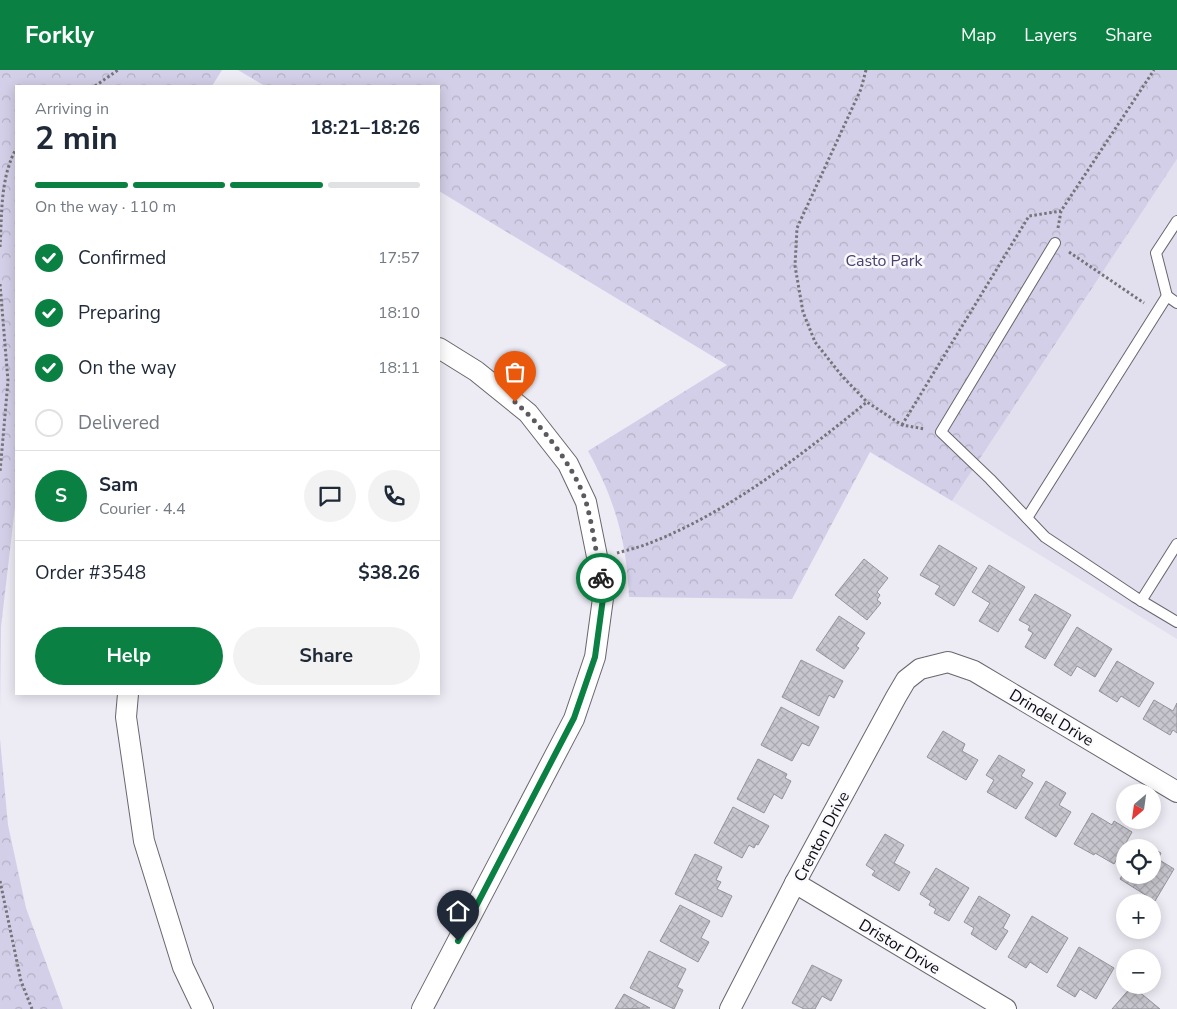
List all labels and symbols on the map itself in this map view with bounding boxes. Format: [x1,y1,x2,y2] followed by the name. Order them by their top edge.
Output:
[845,250,924,272] park label: Casto Park
[494,351,536,402] pin
[576,553,626,603] courier
[1005,684,1098,752] street label: Drindel Drive
[1116,784,1161,829] north arrow
[789,787,855,886] street label: Crenton Drive
[437,890,479,941] pin
[855,914,944,980] street label: Dristor Drive

